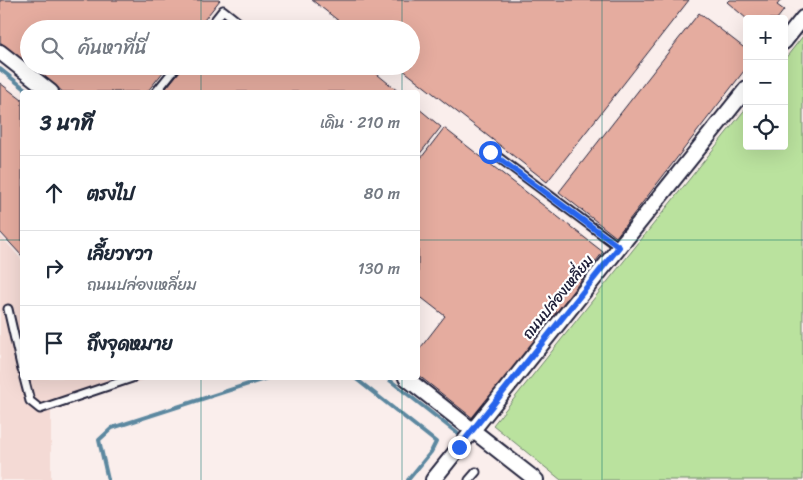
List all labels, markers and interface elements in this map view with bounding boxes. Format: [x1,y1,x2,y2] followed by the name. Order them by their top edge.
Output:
[743,15,788,150] map controls
[743,15,788,60] button: +
[20,20,420,75] search box
[78,31,147,64] text: ค้นหาที่นี่
[38,34,66,62] icon: search
[743,60,788,105] button: −
[40,104,93,142] text: 3 นาที
[743,105,788,150] button: locate
[320,108,400,137] text: เดิน · 210 m
[479,141,502,164] route start
[87,177,135,210] text: ตรงไป
[40,179,68,207] icon: ahead
[364,179,400,208] text: 80 m
[87,237,153,270] text: เลี้ยวขวา
[516,248,601,345] street label: ถนนปล่องเหลี่ยม
[40,254,68,282] icon: right
[358,254,400,283] text: 130 m
[87,270,197,299] text: ถนนปล่องเหลี่ยม
[87,327,173,360] text: ถึงจุดหมาย
[40,329,68,357] icon: arrive
[448,436,471,459] route end

